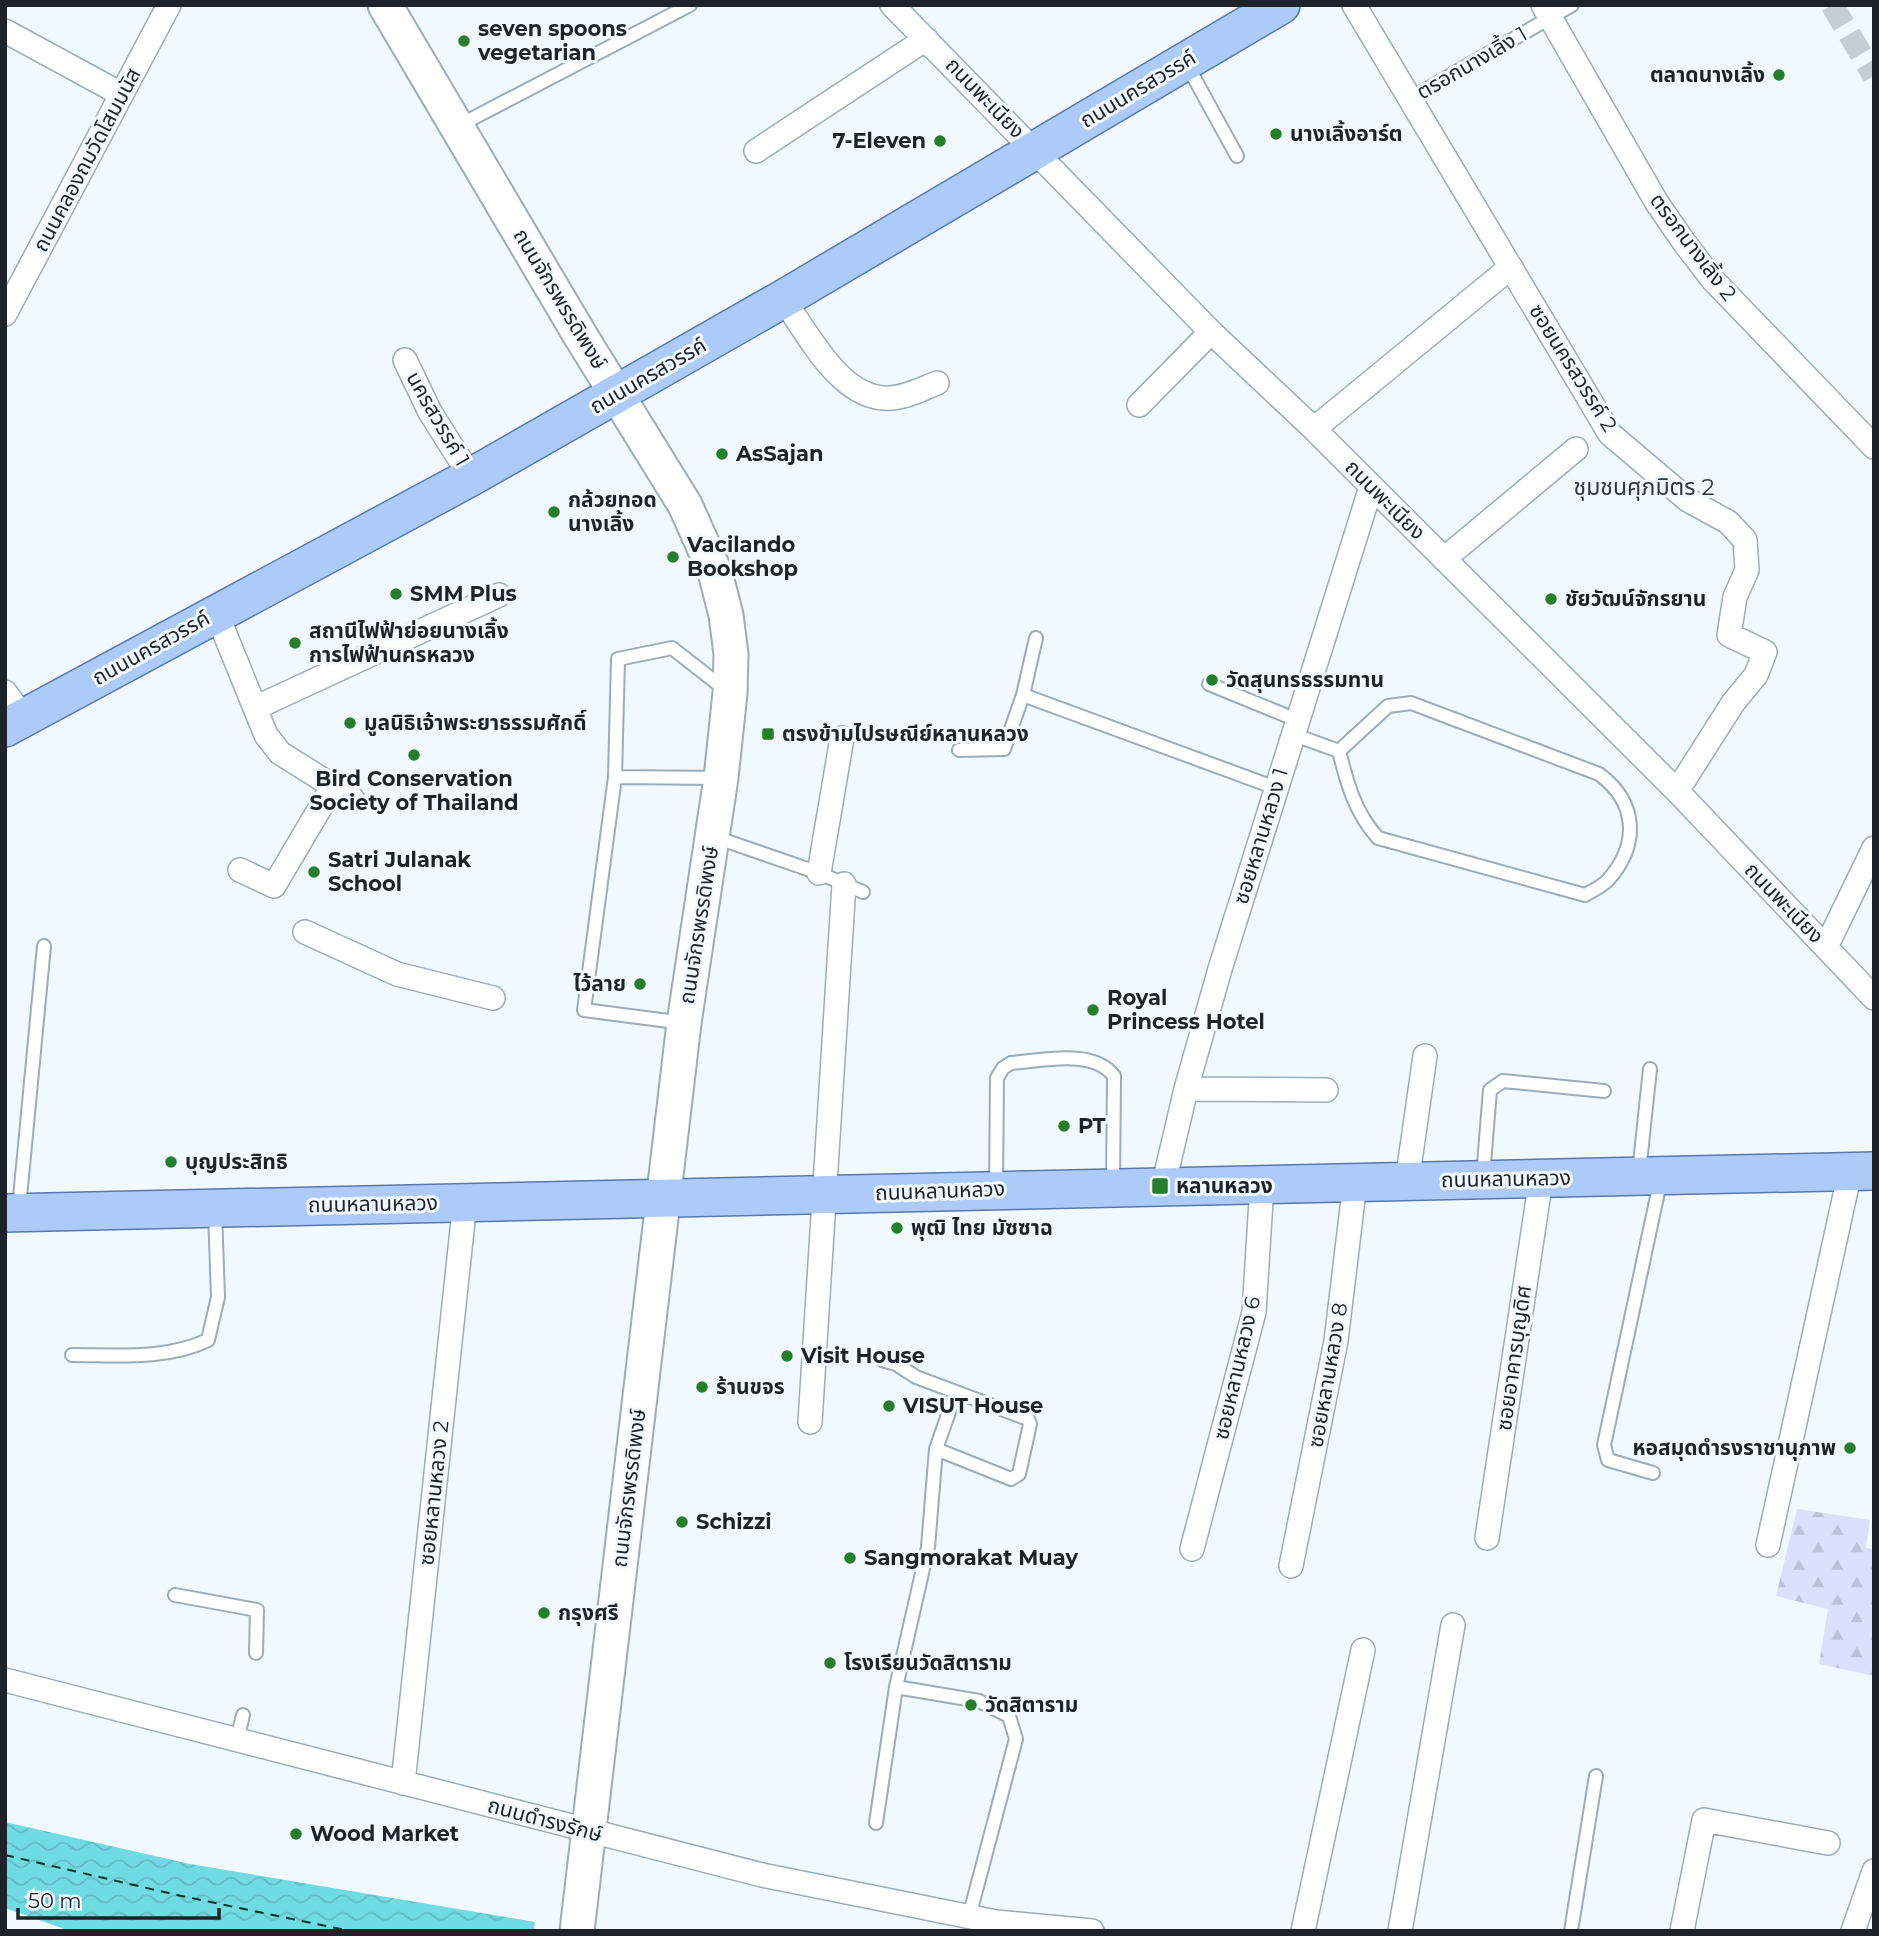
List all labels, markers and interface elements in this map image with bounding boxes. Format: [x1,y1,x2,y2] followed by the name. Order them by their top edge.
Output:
[477,16,627,65] place label: seven spoons vegetarian
[1412,20,1531,104] street label: ตรอกนางเลิ้ง 1
[456,33,472,49] marker: seven spoons vegetarian
[1076,44,1200,133] street label: ถนนนครสวรรค์
[941,52,1030,143] street label: ถนนพะเนียง
[1650,61,1765,87] place label: ตลาดนางเลิ้ง
[28,64,146,256] street label: ถนนคลองถมวัดโสมมนัส
[1771,67,1787,83] marker: ตลาดนางเลิ้ง
[1290,120,1403,146] place label: นางเลิ้งอาร์ต
[1268,126,1284,142] marker: นางเลิ้งอาร์ต
[832,128,926,153] place label: 7-Eleven
[932,133,948,149] marker: 7-Eleven
[1645,188,1742,305] street label: ตรอกนางเลิ้ง 2
[509,224,612,374] street label: ถนนจักรพรรดิพงษ์
[1524,299,1623,436] street label: ซอยนครสวรรค์ 2
[585,332,710,419] street label: ถนนนครสวรรค์
[401,367,475,470] street label: นครสวรรค์ 1
[735,441,823,466] place label: AsSajan
[714,446,730,462] marker: AsSajan
[1340,454,1431,545] street label: ถนนพะเนียง
[1574,473,1714,501] district label: ชุมชนศุภมิตร 2
[568,487,657,536] place label: กล้วยทอด นางเลิ้ง
[546,504,562,520] marker: กล้วยทอด นางเลิ้ง
[686,532,798,581] place label: Vacilando Bookshop
[665,549,681,565] marker: Vacilando Bookshop
[410,581,517,606] place label: SMM Plus
[388,586,404,602] marker: SMM Plus
[1565,586,1706,611] place label: ชัยวัฒน์จักรยาน
[1543,591,1559,607] marker: ชัยวัฒน์จักรยาน
[88,605,214,690] street label: ถนนนครสวรรค์
[309,617,509,667] place label: สถานีไฟฟ้าย่อยนางเลิ้ง การไฟฟ้านครหลวง
[287,635,303,651] marker: สถานีไฟฟ้าย่อยนางเลิ้ง การไฟฟ้านครหลวง
[1226,667,1384,693] place label: วัดสุนทรธรรมทาน
[1204,672,1220,688] marker: วัดสุนทรธรรมทาน
[364,709,587,736] place label: มูลนิธิเจ้าพระยาธรรมศักดิ์
[342,715,358,731] marker: มูลนิธิเจ้าพระยาธรรมศักดิ์
[782,721,1029,746] place label: ตรงข้ามไปรษณีย์หลานหลวง
[760,726,776,742] marker: ตรงข้ามไปรษณีย์หลานหลวง
[406,747,422,763] marker: Bird Conservation Society of Thailand
[1228,765,1293,907] street label: ซอยหลานหลวง 1
[309,766,519,815] place label: Bird Conservation Society of Thailand
[674,844,723,1006] street label: ถนนจักรพรรดิพงษ์
[328,847,471,896] place label: Satri Julanak School
[1740,857,1829,948] street label: ถนนพะเนียง
[306,864,322,880] marker: Satri Julanak School
[573,971,626,996] place label: ไว้ลาย
[632,976,648,992] marker: ไว้ลาย
[1107,985,1265,1034] place label: Royal Princess Hotel
[1085,1002,1101,1018] marker: Royal Princess Hotel
[1078,1113,1106,1138] place label: PT
[1056,1118,1072,1134] marker: PT
[185,1149,288,1175] place label: บุญประสิทธิ
[163,1154,179,1170] marker: บุญประสิทธิ
[1441,1165,1571,1192] street label: ถนนหลานหลวง
[1176,1173,1273,1198] place label: หลานหลวง
[875,1176,1005,1205] street label: ถนนหลานหลวง
[1150,1176,1170,1196] marker: หลานหลวง
[308,1190,438,1217] street label: ถนนหลานหลวง
[911,1215,1053,1241] place label: พุฒิ ไทย มัซซาฉ
[889,1220,905,1236] marker: พุฒิ ไทย มัซซาฉ
[1491,1284,1537,1432] street label: ซอยอาคารบุญดิศ
[1208,1294,1265,1442] street label: ซอยหลานหลวง 6
[1302,1300,1353,1449] street label: ซอยหลานหลวง 8
[800,1343,925,1368] place label: Visit House
[779,1348,795,1364] marker: Visit House
[716,1374,785,1399] place label: ร้านขจร
[694,1379,710,1395] marker: ร้านขจร
[902,1393,1043,1418] place label: VISUT House
[881,1398,897,1414] marker: VISUT House
[606,1407,651,1569] street label: ถนนจักรพรรดิพงษ์
[413,1419,454,1566] street label: ซอยหลานหลวง 2
[1633,1435,1836,1461] place label: หอสมุดดำรงราชานุภาพ
[1842,1440,1858,1456] marker: หอสมุดดำรงราชานุภาพ
[696,1509,772,1534] place label: Schizzi
[674,1514,690,1530] marker: Schizzi
[864,1545,1079,1570] place label: Sangmorakat Muay
[842,1550,858,1566] marker: Sangmorakat Muay
[558,1600,619,1626] place label: กรุงศรี
[536,1605,552,1621] marker: กรุงศรี
[844,1650,1012,1675] place label: โรงเรียนวัดสิตาราม
[822,1655,838,1671] marker: โรงเรียนวัดสิตาราม
[985,1692,1078,1717] place label: วัดสิตาราม
[963,1697,979,1713] marker: วัดสิตาราม
[485,1792,605,1847] street label: ถนนดำรงรักษ์
[310,1821,459,1846] place label: Wood Market
[288,1826,304,1842] marker: Wood Market
[18,1876,219,1920] scale bar
[28,1888,82,1913] text: 50 m

